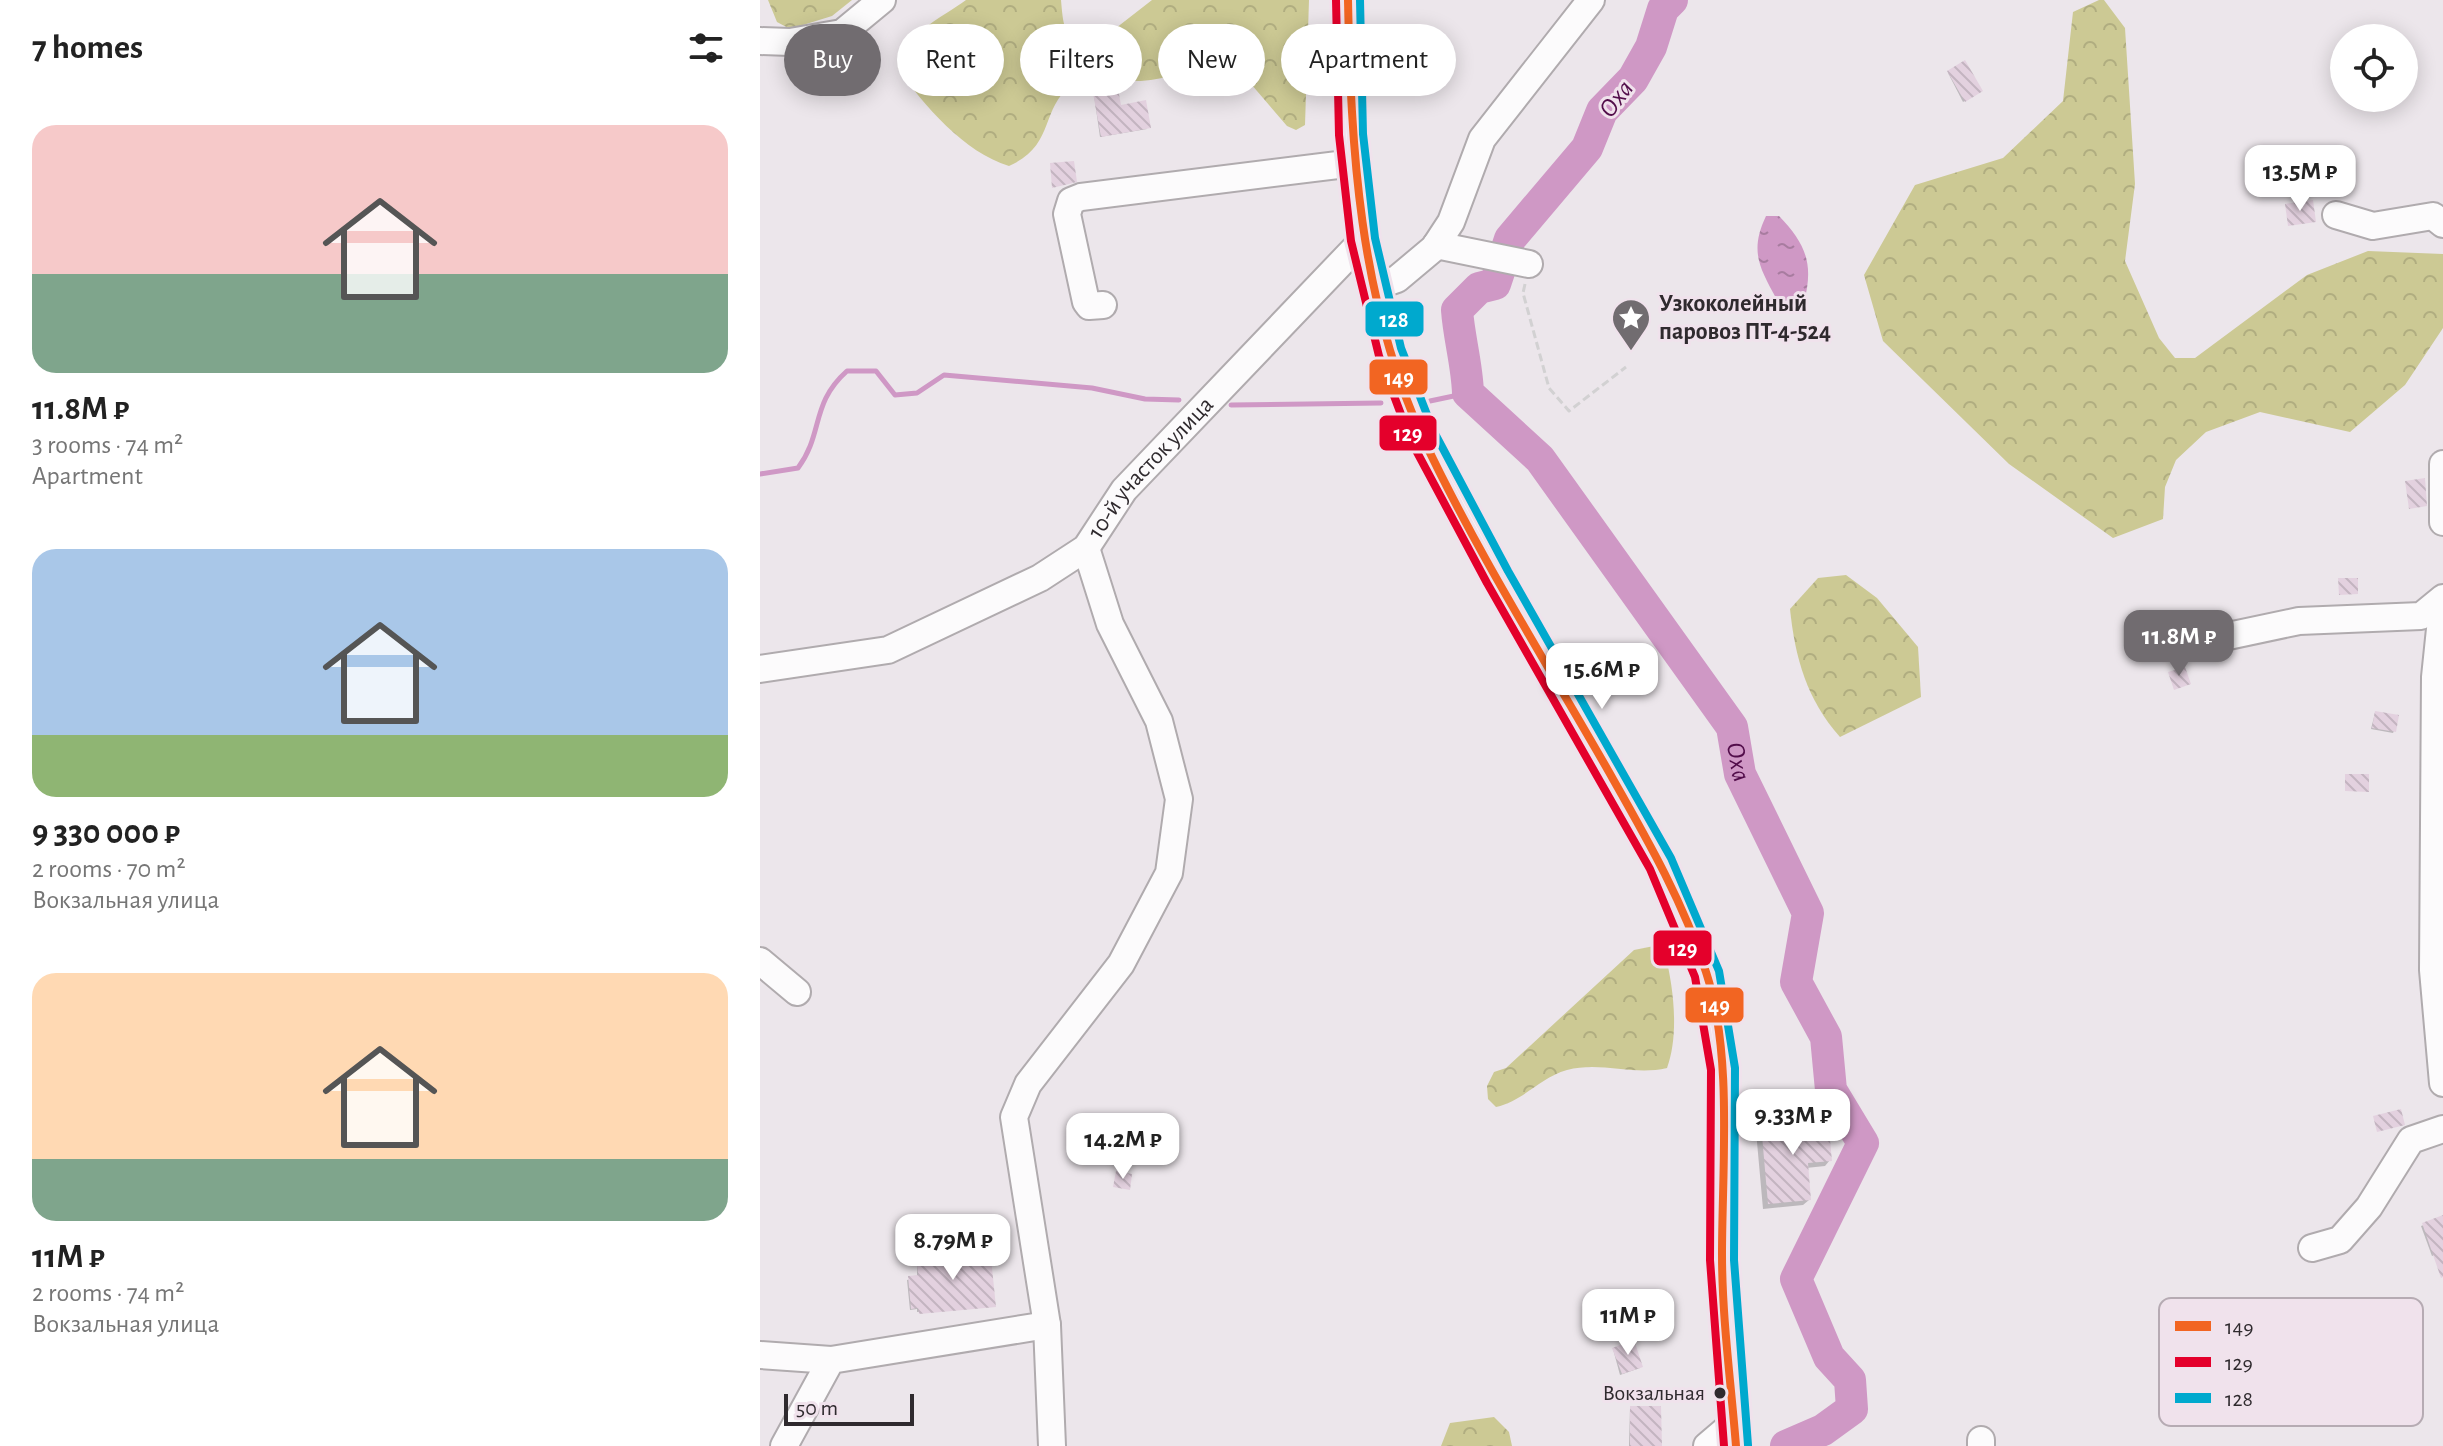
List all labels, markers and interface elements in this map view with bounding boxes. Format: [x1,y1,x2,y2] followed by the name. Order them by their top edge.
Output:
[784,24,881,96] chip: Buy
[897,24,1004,96] chip: Rent
[1020,24,1142,96] chip: Filters
[1158,24,1265,96] chip: New
[1281,24,1456,96] chip: Apartment
[2330,24,2418,112] map controls
[2330,24,2418,112] button: locate
[684,26,728,70] icon: filters
[32,31,143,65] text: 7 homes
[1594,76,1638,122] water label: Оха
[2226,145,2374,213] pin: 13.5M ₽
[2263,158,2337,184] text: 13.5M ₽
[308,177,452,321] icon: home
[1659,292,1831,344] place label: Узкоколейный паровоз ПТ-4-524
[1610,297,1652,352] place icon: Узкоколейный паровоз ПТ-4-524
[1364,300,1425,338] line badge: 128
[1379,309,1409,331] text: 128
[1368,358,1429,396] line badge: 149
[1384,367,1414,389] text: 149
[32,392,129,426] text: 11.8M ₽
[1084,392,1218,543] street label: 10-й участок улица
[1378,414,1438,452] line badge: 129
[1394,423,1422,445] text: 129
[32,432,183,458] text: 3 rooms · 74 m²
[32,463,143,489] text: Apartment
[308,601,452,745] icon: home
[2105,610,2253,678] pin: 11.8M ₽
[2142,623,2216,649] text: 11.8M ₽
[1528,643,1676,711] pin: 15.6M ₽
[1564,656,1640,682] text: 15.6M ₽
[1722,740,1755,786] water label: Оха
[32,816,180,850] text: 9 330 000 ₽
[32,856,185,882] text: 2 rooms · 70 m²
[32,887,219,913] text: Вокзальная улица
[1652,929,1713,967] line badge: 129
[1669,938,1697,960] text: 129
[1684,986,1745,1024] line badge: 149
[1700,995,1730,1017] text: 149
[308,1025,452,1169] icon: home
[1719,1089,1867,1157] pin: 9.33M ₽
[1754,1102,1832,1128] text: 9.33M ₽
[1049,1113,1197,1181] pin: 14.2M ₽
[1084,1126,1162,1152] text: 14.2M ₽
[879,1214,1027,1282] pin: 8.79M ₽
[913,1227,993,1253] text: 8.79M ₽
[32,1240,105,1274] text: 11M ₽
[32,1280,184,1306] text: 2 rooms · 74 m²
[1572,1289,1684,1357] pin: 11M ₽
[2159,1298,2423,1426] legend
[1600,1302,1656,1328] text: 11M ₽
[32,1311,219,1337] text: Вокзальная улица
[2225,1316,2254,1338] text: 149
[2225,1352,2253,1374] text: 129
[1602,1382,1705,1404] place label: Вокзальная
[1712,1385,1728,1401] marker: Вокзальная
[2225,1388,2253,1410] text: 128
[784,1390,914,1426] scale bar
[796,1397,838,1419] text: 50 m

